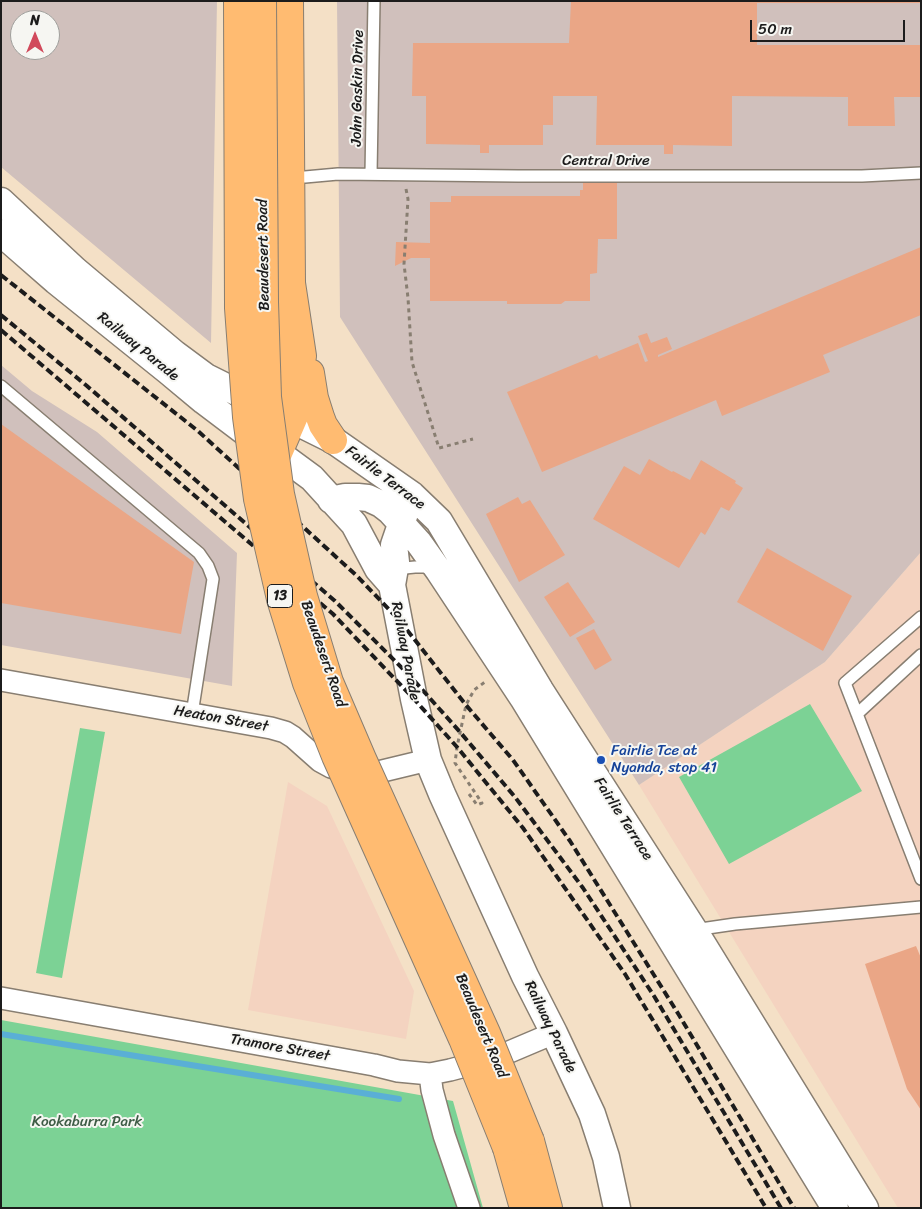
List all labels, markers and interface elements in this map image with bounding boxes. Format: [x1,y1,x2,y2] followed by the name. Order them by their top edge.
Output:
[30,8,40,33] text: N
[10,10,60,60] north arrow
[752,10,907,42] scale bar
[758,16,792,42] text: 50 m
[348,30,368,146] street label: John Gaskin Drive
[562,152,650,170] street label: Central Drive
[254,199,274,311] street label: Beaudesert Road
[93,309,183,385] street label: Railway Parade
[342,442,428,514] street label: Fairlie Terrace
[268,584,292,608] road number: 13
[296,598,350,710] street label: Beaudesert Road
[387,600,423,702] street label: Railway Parade
[172,702,270,736] street label: Heaton Street
[611,742,717,777] place label: Fairlie Tce at Nyanda, stop 41
[595,754,607,766] marker: Fairlie Tce at Nyanda, stop 41
[590,774,656,864] street label: Fairlie Terrace
[451,971,511,1081] street label: Beaudesert Road
[520,978,580,1076] street label: Railway Parade
[229,1030,331,1066] street label: Tramore Street
[32,1113,142,1131] park label: Kookaburra Park

